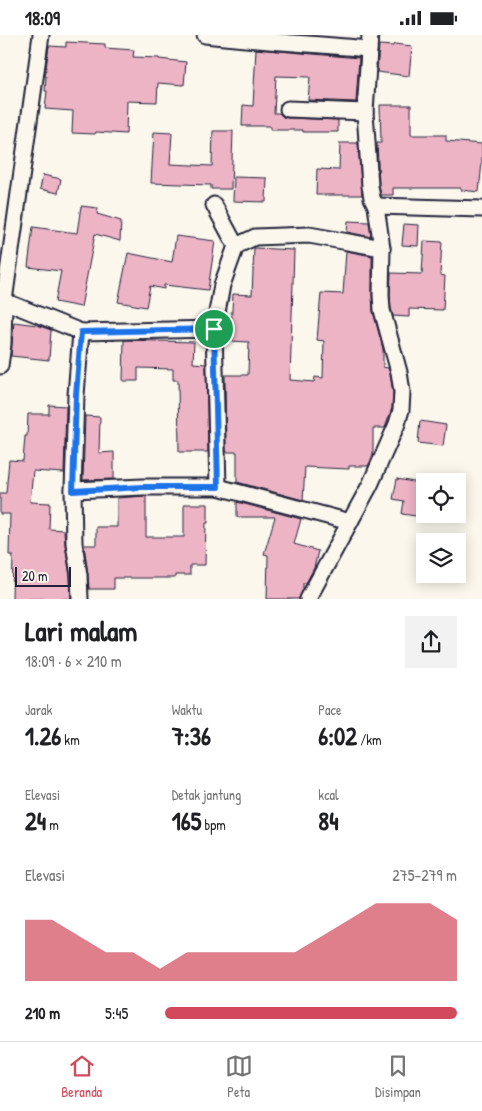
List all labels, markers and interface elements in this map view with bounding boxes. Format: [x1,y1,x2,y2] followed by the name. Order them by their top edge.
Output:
[25,5,60,31] text: 18:09
[193,308,235,350] pin
[200,315,228,343] icon: arrive
[416,473,466,583] map controls
[416,473,466,523] button: locate
[416,533,466,583] button: layers
[15,563,71,587] scale bar
[22,566,48,585] text: 20 m
[25,612,137,650] text: Lari malam
[405,616,457,668] button: share
[25,650,122,672] text: 18:09 · 6 × 210 m
[25,700,52,719] text: Jarak
[172,700,202,719] text: Waktu
[318,700,342,719] text: Pace
[25,719,61,753] text: 1.26
[172,719,211,753] text: 7:36
[318,719,357,753] text: 6:02
[61,730,80,749] text: km
[357,730,382,749] text: /km
[25,785,60,804] text: Elevasi
[172,785,241,804] text: Detak jantung
[318,785,339,804] text: kcal
[25,804,46,838] text: 24
[172,804,201,838] text: 165
[318,804,339,838] text: 84
[46,815,59,834] text: m
[201,815,226,834] text: bpm
[25,864,65,886] text: Elevasi
[392,864,457,886] text: 275–279 m
[25,1002,60,1024] text: 210 m
[105,1002,128,1024] text: 5:45
[61,1052,102,1101] tab: Beranda
[225,1052,253,1101] tab: Peta
[375,1052,421,1101] tab: Disimpan

